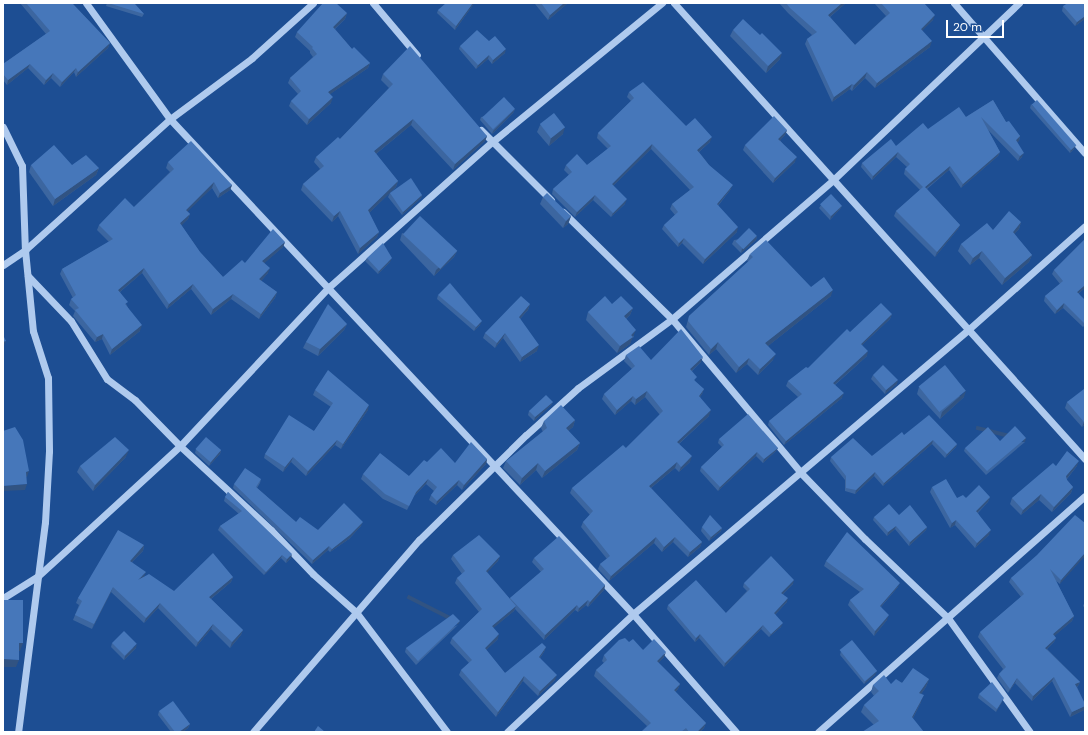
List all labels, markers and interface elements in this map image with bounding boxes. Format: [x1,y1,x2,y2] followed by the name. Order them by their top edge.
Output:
[948,12,1006,38] scale bar
[953,19,982,35] text: 20 m

